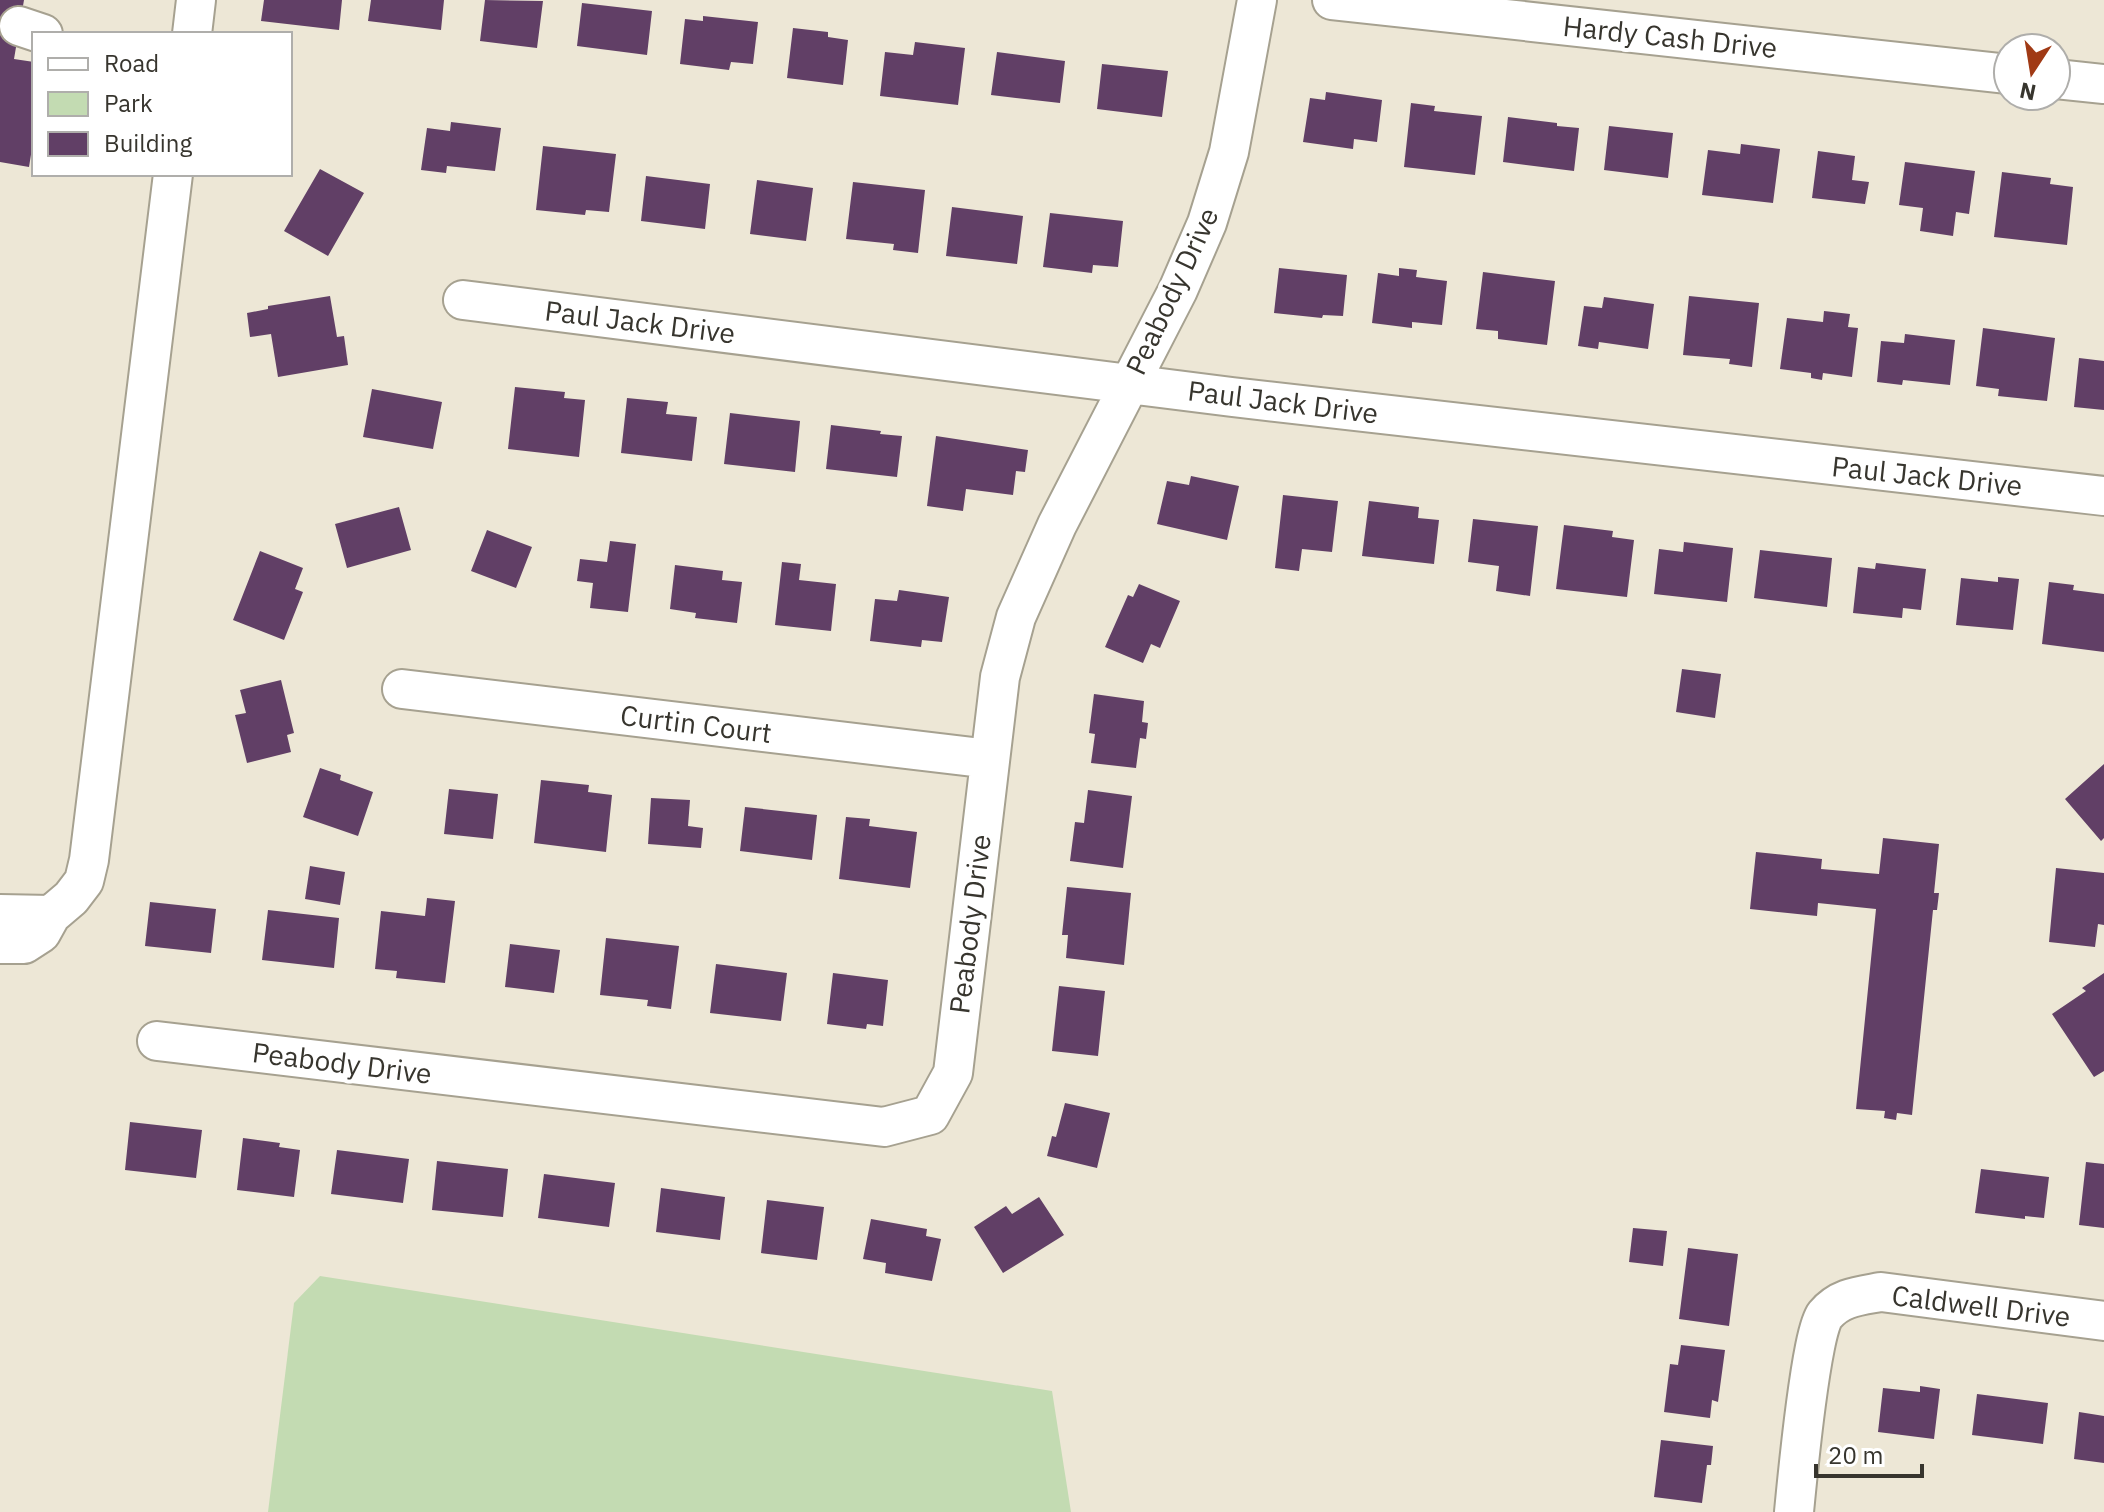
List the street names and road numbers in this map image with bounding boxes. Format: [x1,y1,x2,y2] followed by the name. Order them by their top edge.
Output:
[1561,7,1779,66] street label: Hardy Cash Drive
[1117,201,1226,380] street label: Peabody Drive
[543,291,737,352] street label: Paul Jack Drive
[1186,371,1380,432] street label: Paul Jack Drive
[1830,447,2024,504] street label: Paul Jack Drive
[618,696,774,751] street label: Curtin Court
[940,832,999,1016] street label: Peabody Drive
[250,1033,434,1092] street label: Peabody Drive
[1890,1276,2072,1335] street label: Caldwell Drive

